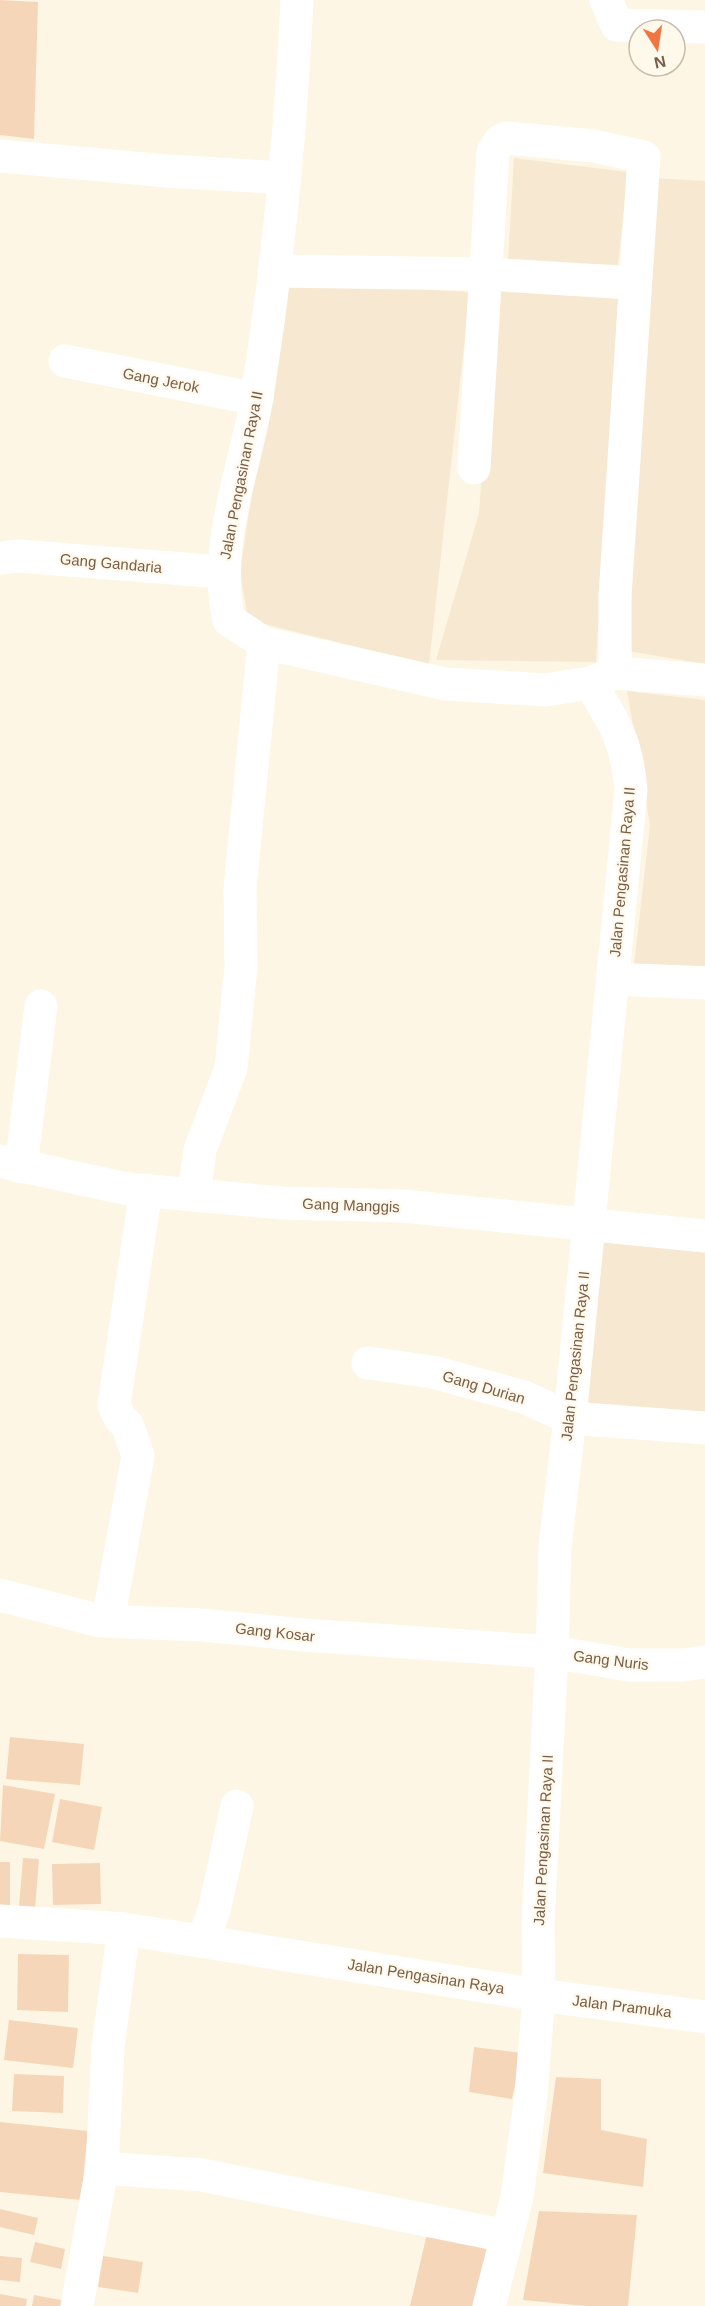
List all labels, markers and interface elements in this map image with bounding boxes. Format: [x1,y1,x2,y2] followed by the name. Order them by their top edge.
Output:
[627,18,687,78] north arrow
[653,53,667,72] text: N
[121,364,201,396] street label: Gang Jerok
[216,389,266,561] street label: Jalan Pengasinan Raya II
[59,550,163,576] street label: Gang Gandaria
[606,786,638,958] street label: Jalan Pengasinan Raya II
[302,1195,400,1215] street label: Gang Manggis
[558,1270,592,1442] street label: Jalan Pengasinan Raya II
[441,1367,527,1407] street label: Gang Durian
[234,1619,316,1645] street label: Gang Kosar
[572,1647,650,1673] street label: Gang Nuris
[530,1754,556,1926] street label: Jalan Pengasinan Raya II
[346,1955,506,1997] street label: Jalan Pengasinan Raya
[571,1991,673,2021] street label: Jalan Pramuka

